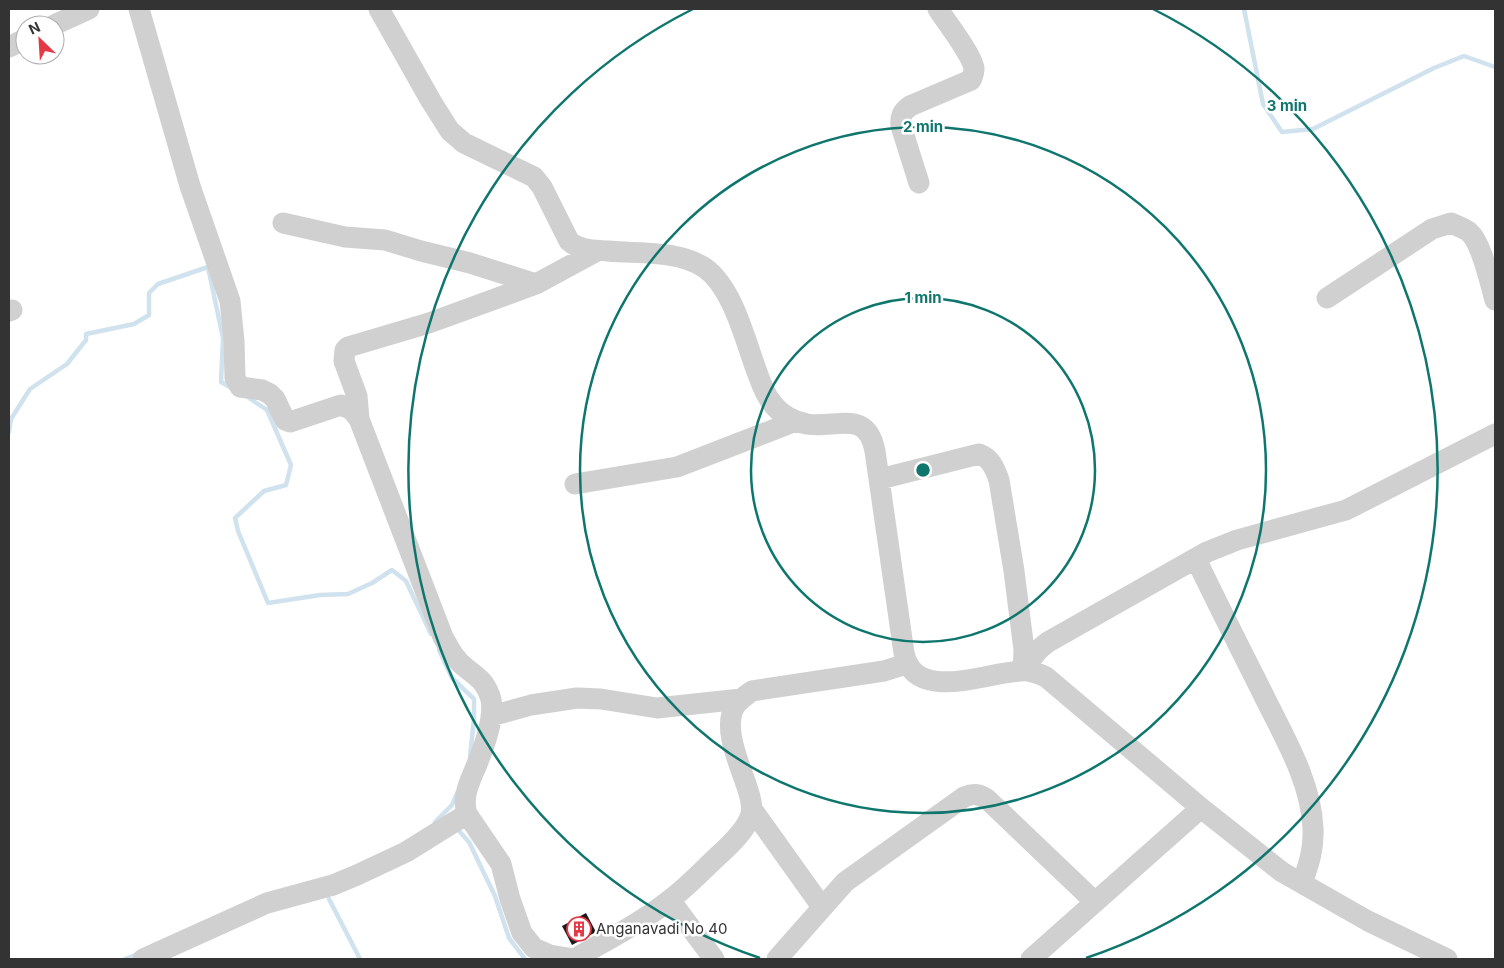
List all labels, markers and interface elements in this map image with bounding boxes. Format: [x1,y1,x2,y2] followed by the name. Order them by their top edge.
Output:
[15,15,65,65] north arrow
[26,18,43,38] text: N
[1267,96,1307,115] text: 3 min
[903,117,943,136] text: 2 min
[904,288,942,307] text: 1 min
[914,461,932,479] centre of rings
[566,916,592,942] building icon: Anganavadi No 40
[596,919,727,938] place label: Anganavadi No 40

